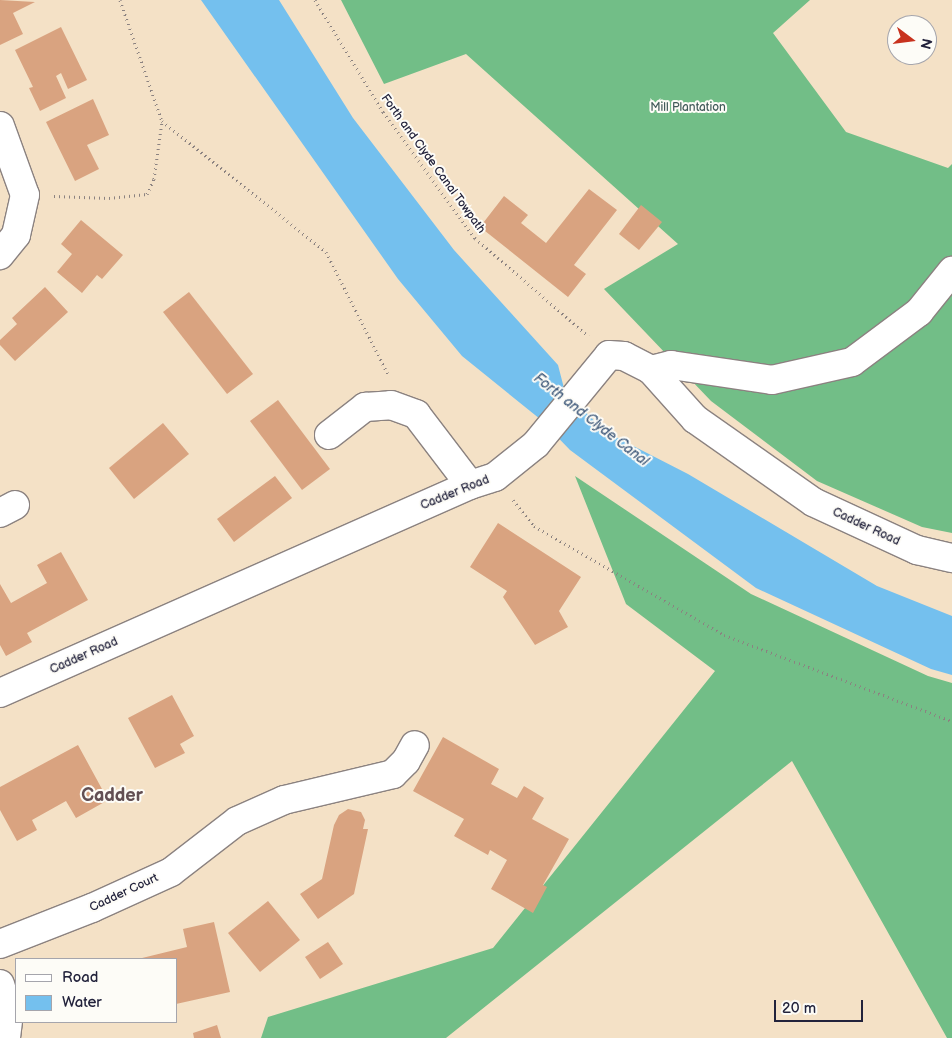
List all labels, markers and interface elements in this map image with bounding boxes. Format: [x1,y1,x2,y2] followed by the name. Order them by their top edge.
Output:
[887,15,937,65] north arrow
[916,36,936,51] text: N
[378,92,488,236] street label: Forth and Clyde Canal Towpath
[650,101,726,115] park label: Mill Plantation
[530,370,652,470] water label: Forth and Clyde Canal
[419,473,491,513] street label: Cadder Road
[830,505,902,549] street label: Cadder Road
[48,635,120,677] street label: Cadder Road
[81,785,143,807] district label: Cadder
[88,871,160,915] street label: Cadder Court
[15,958,178,1023] legend
[62,968,98,987] text: Road
[777,990,866,1022] scale bar
[62,993,102,1012] text: Water
[782,999,816,1018] text: 20 m

